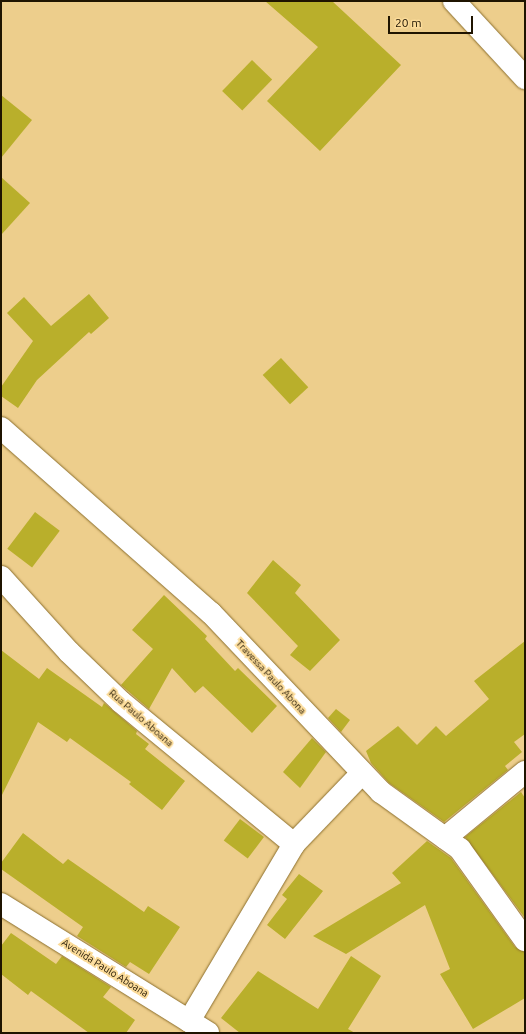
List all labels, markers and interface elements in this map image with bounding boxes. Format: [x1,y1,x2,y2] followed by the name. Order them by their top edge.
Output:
[390,8,475,34] scale bar
[395,16,422,29] text: 20 m
[233,637,309,717] street label: Travessa Paulo Abona
[106,687,176,749] street label: Rua Paulo Aboana
[59,936,151,1000] street label: Avenida Paulo Aboana

